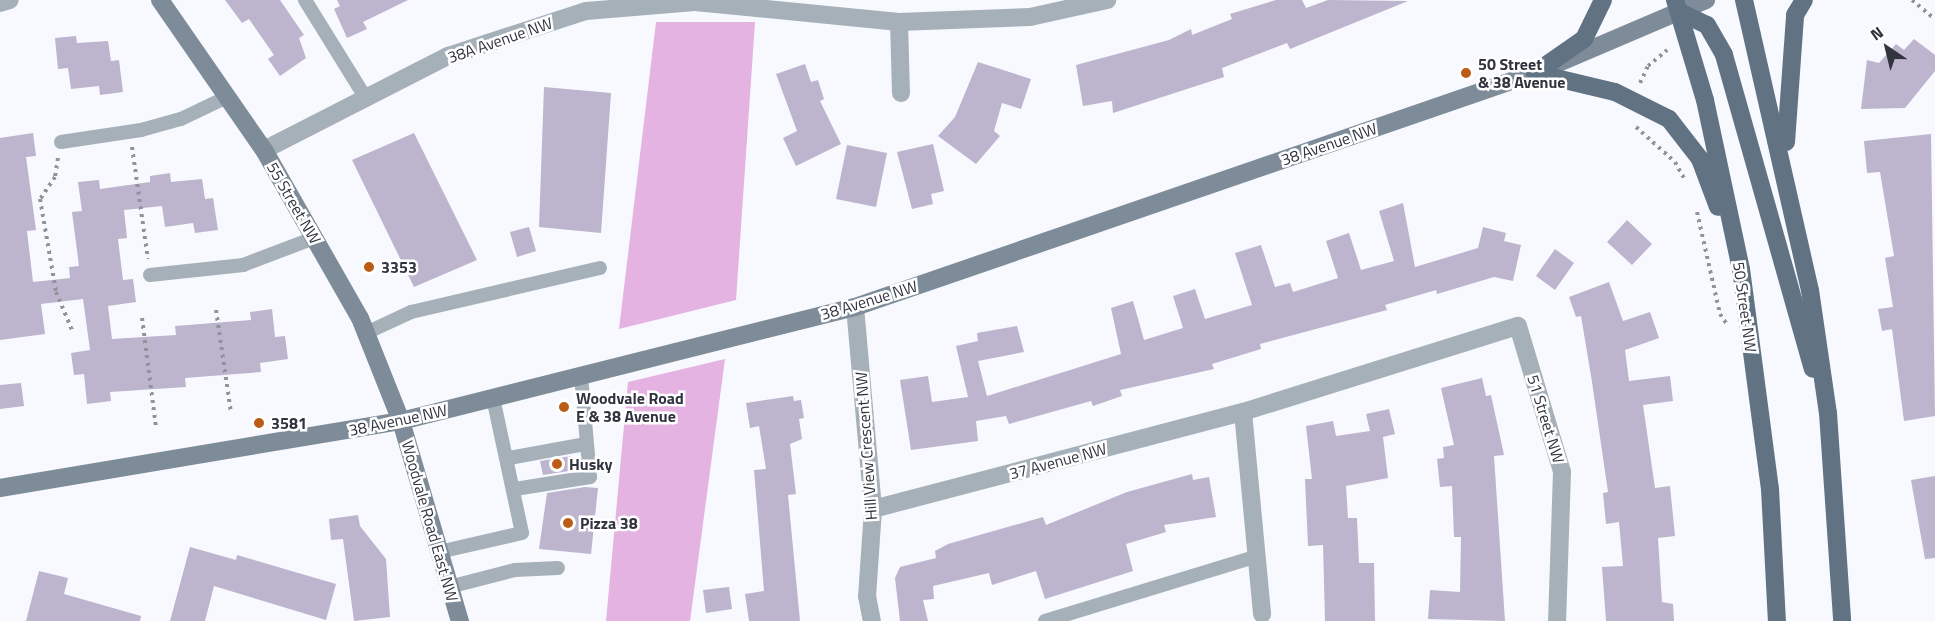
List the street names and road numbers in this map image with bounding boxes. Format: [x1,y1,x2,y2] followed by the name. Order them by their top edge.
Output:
[445,13,555,67] street label: 38A Avenue NW
[1279,119,1379,169] street label: 38 Avenue NW
[263,159,325,247] street label: 55 Street NW
[1729,261,1761,353] street label: 50 Street NW
[818,276,920,324] street label: 38 Avenue NW
[851,371,881,521] street label: Hill View Crescent NW
[1523,373,1569,465] street label: 51 Street NW
[347,400,449,440] street label: 38 Avenue NW
[398,438,462,604] street label: Woodvale Road East NW
[1007,439,1109,483] street label: 37 Avenue NW

